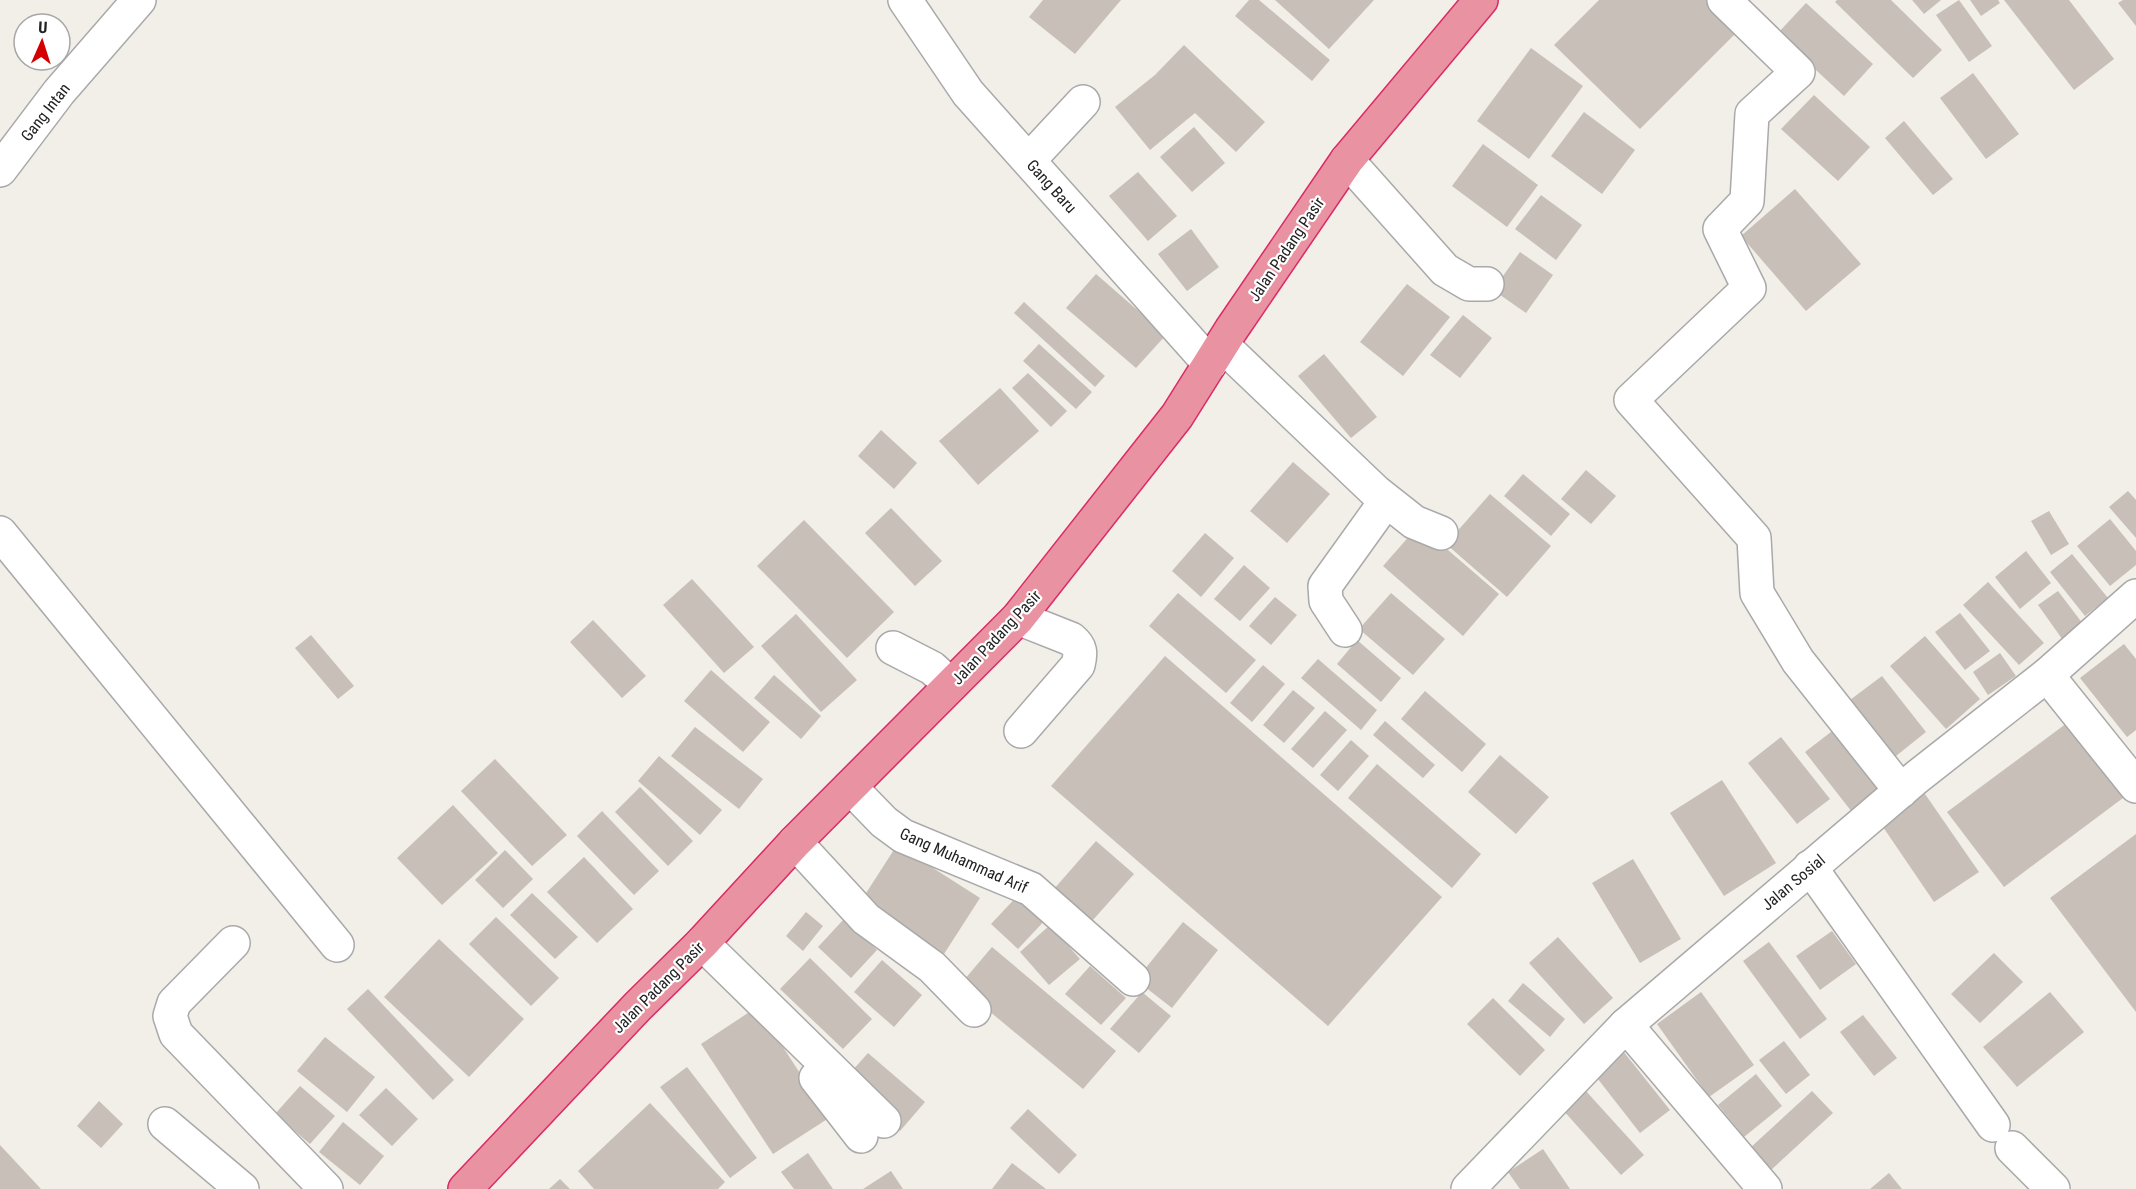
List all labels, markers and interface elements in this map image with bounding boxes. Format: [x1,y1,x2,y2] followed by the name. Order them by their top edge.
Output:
[12,12,72,72] north arrow
[38,18,48,37] text: U
[17,80,74,145] street label: Gang Intan
[1023,156,1081,217] street label: Gang Baru
[1244,193,1328,305] street label: Jalan Padang Pasir
[948,586,1045,688] street label: Jalan Padang Pasir
[897,824,1031,897] street label: Gang Muhammad Arif
[1758,850,1829,914] street label: Jalan Sosial
[609,937,708,1037] street label: Jalan Padang Pasir

